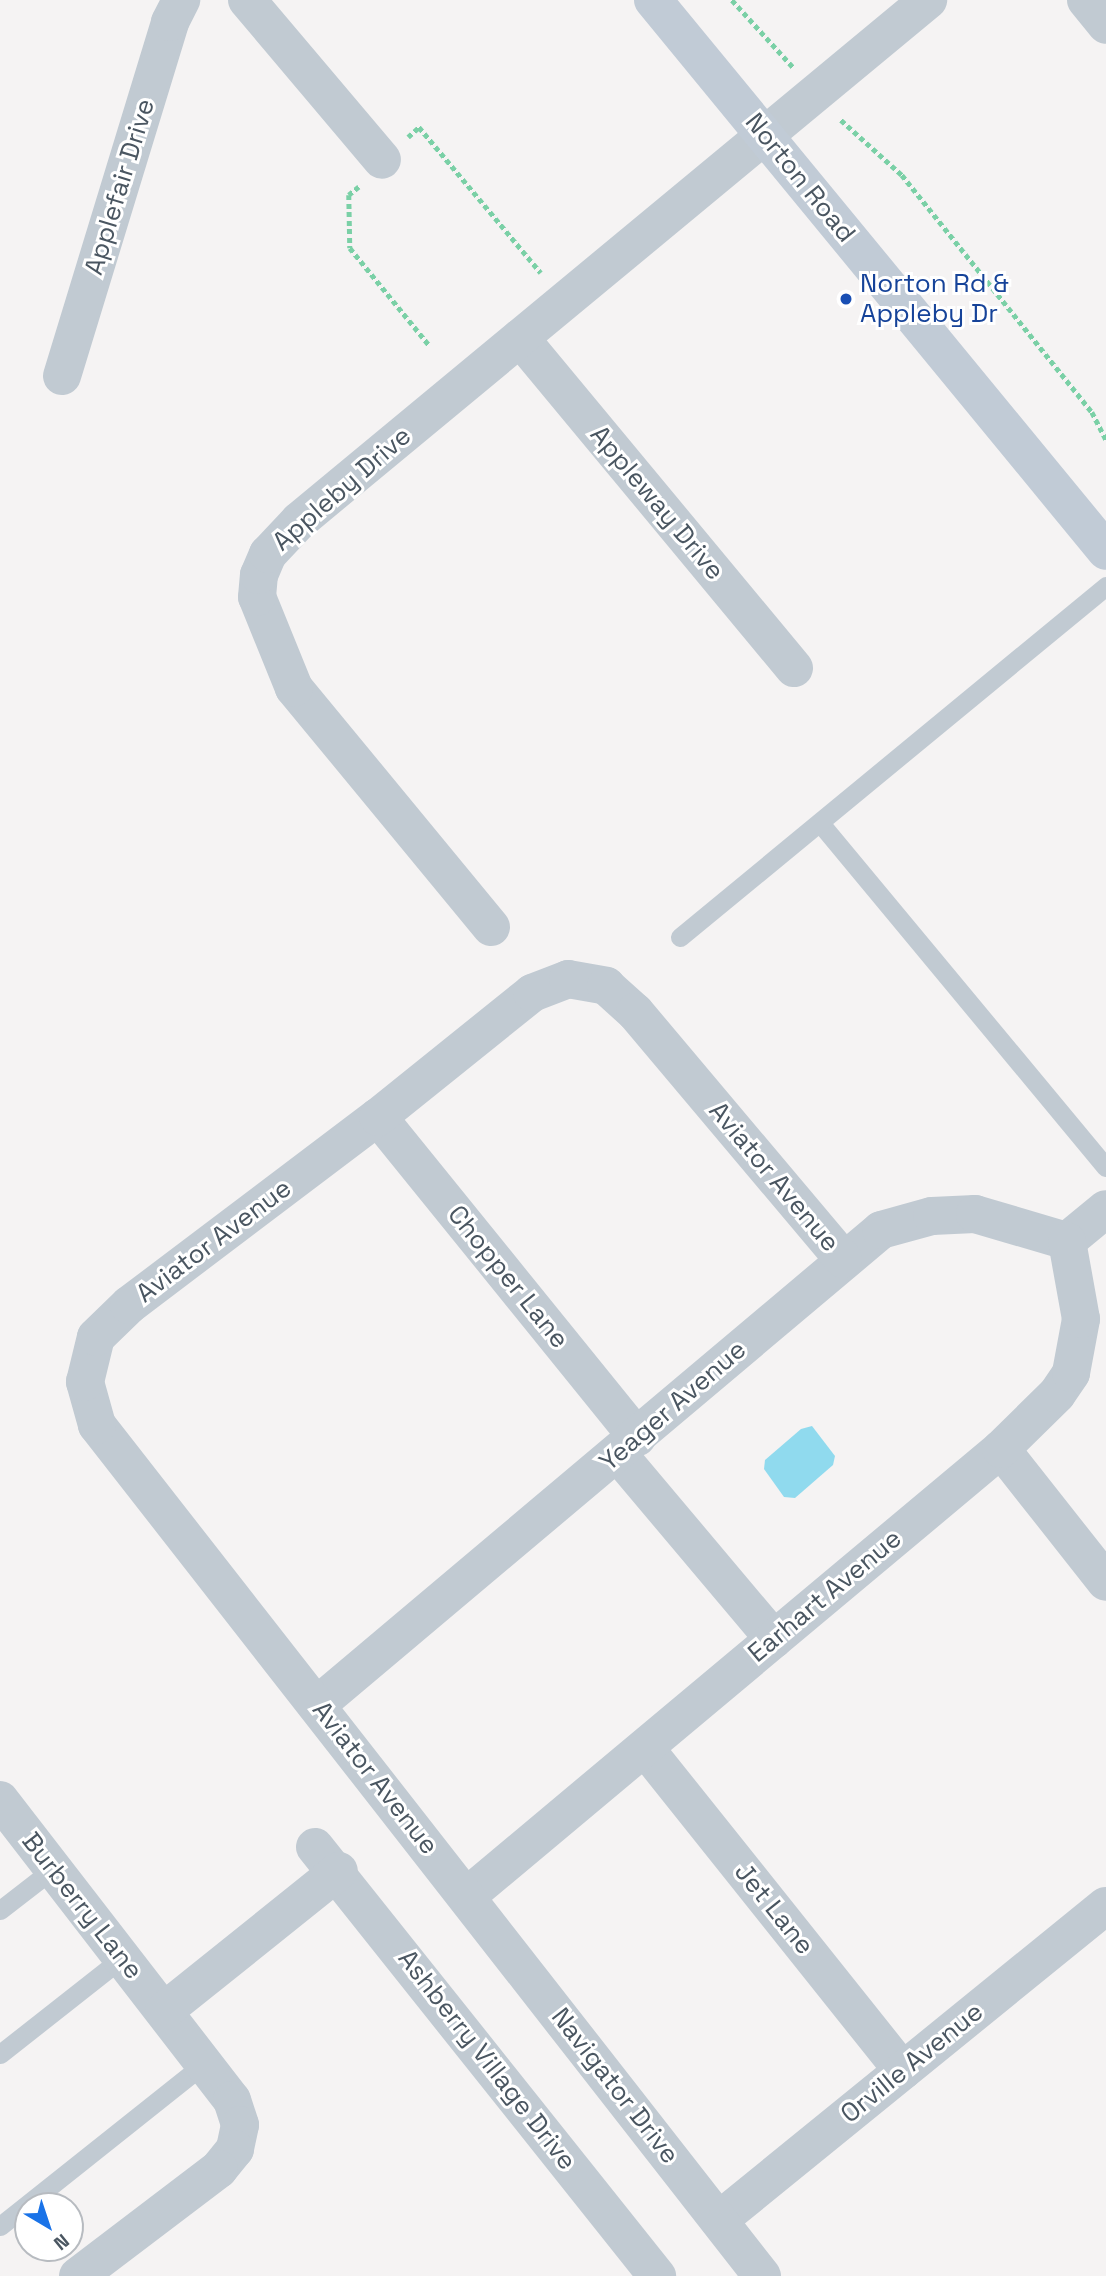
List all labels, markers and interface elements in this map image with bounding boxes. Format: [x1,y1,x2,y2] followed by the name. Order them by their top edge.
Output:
[78,95,162,279] street label: Applefair Drive
[738,107,862,249] street label: Norton Road
[860,268,1009,330] place label: Norton Rd & Appleby Dr
[838,291,854,307] marker: Norton Rd & Appleby Dr
[266,420,418,558] street label: Appleby Drive
[584,420,730,586] street label: Appleway Drive
[702,1096,846,1258] street label: Aviator Avenue
[130,1172,298,1310] street label: Aviator Avenue
[441,1199,575,1355] street label: Chopper Lane
[593,1334,753,1478] street label: Yeager Avenue
[742,1523,908,1669] street label: Earhart Avenue
[305,1695,445,1861] street label: Aviator Avenue
[15,1826,149,1986] street label: Burberry Lane
[728,1857,820,1961] street label: Jet Lane
[391,1944,583,2176] street label: Ashberry Village Drive
[834,1996,990,2130] street label: Orville Avenue
[545,2002,685,2170] street label: Navigator Drive
[14,2192,84,2262] north arrow
[48,2228,74,2256] text: N

